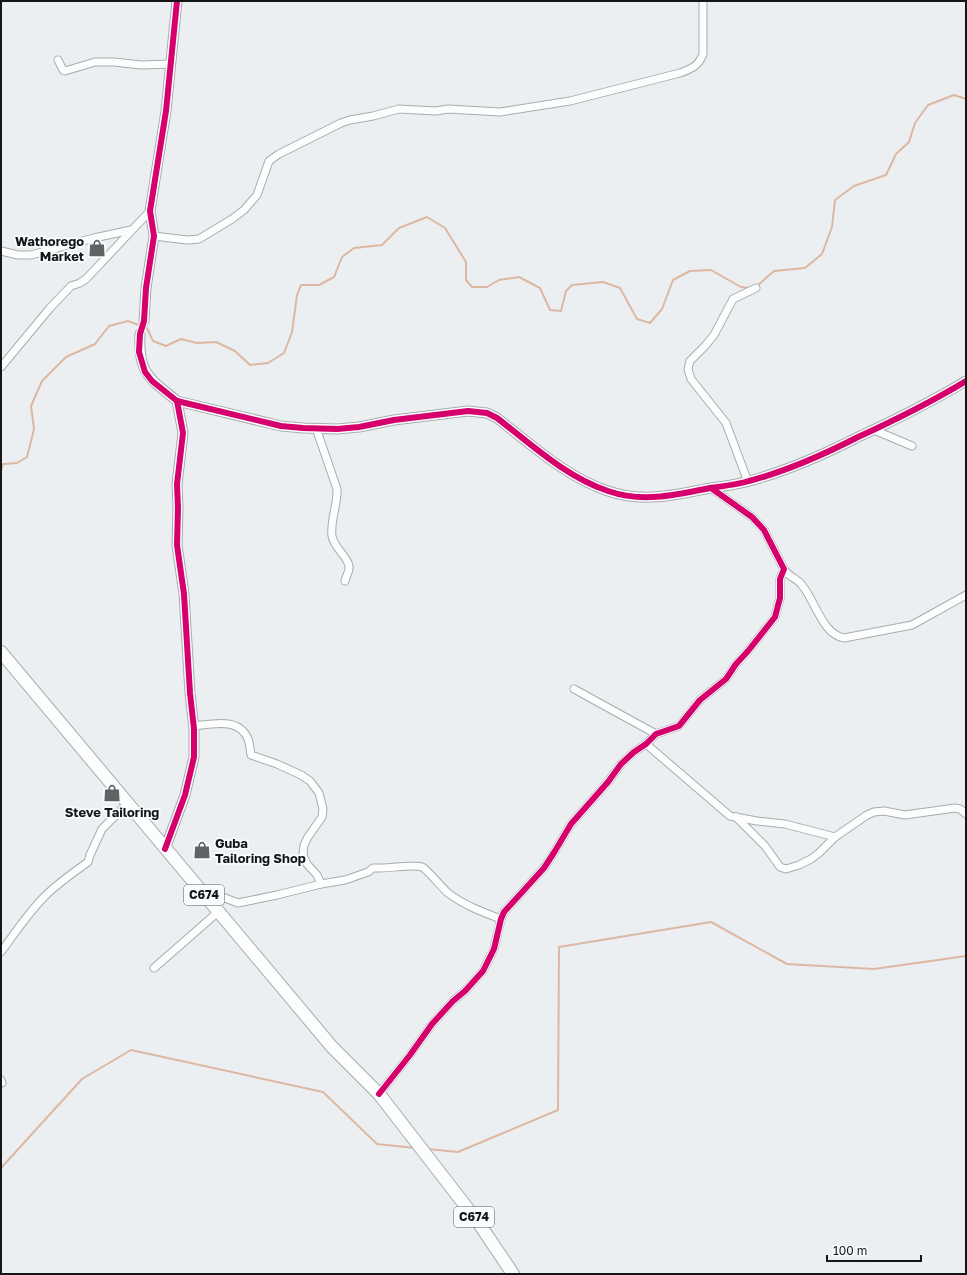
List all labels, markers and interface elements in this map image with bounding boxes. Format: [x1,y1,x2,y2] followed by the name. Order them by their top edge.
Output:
[15,233,84,264] place label: Wathorego Market
[87,238,107,258] shop icon: Wathorego Market
[102,783,122,803] shop icon: Steve Tailoring
[65,804,159,820] place label: Steve Tailoring
[215,835,306,866] place label: Guba Tailoring Shop
[192,840,212,860] shop icon: Guba Tailoring Shop
[184,885,224,905] road number: C674
[454,1207,494,1227] road number: C674
[827,1237,921,1263] scale bar
[833,1243,867,1258] text: 100 m

